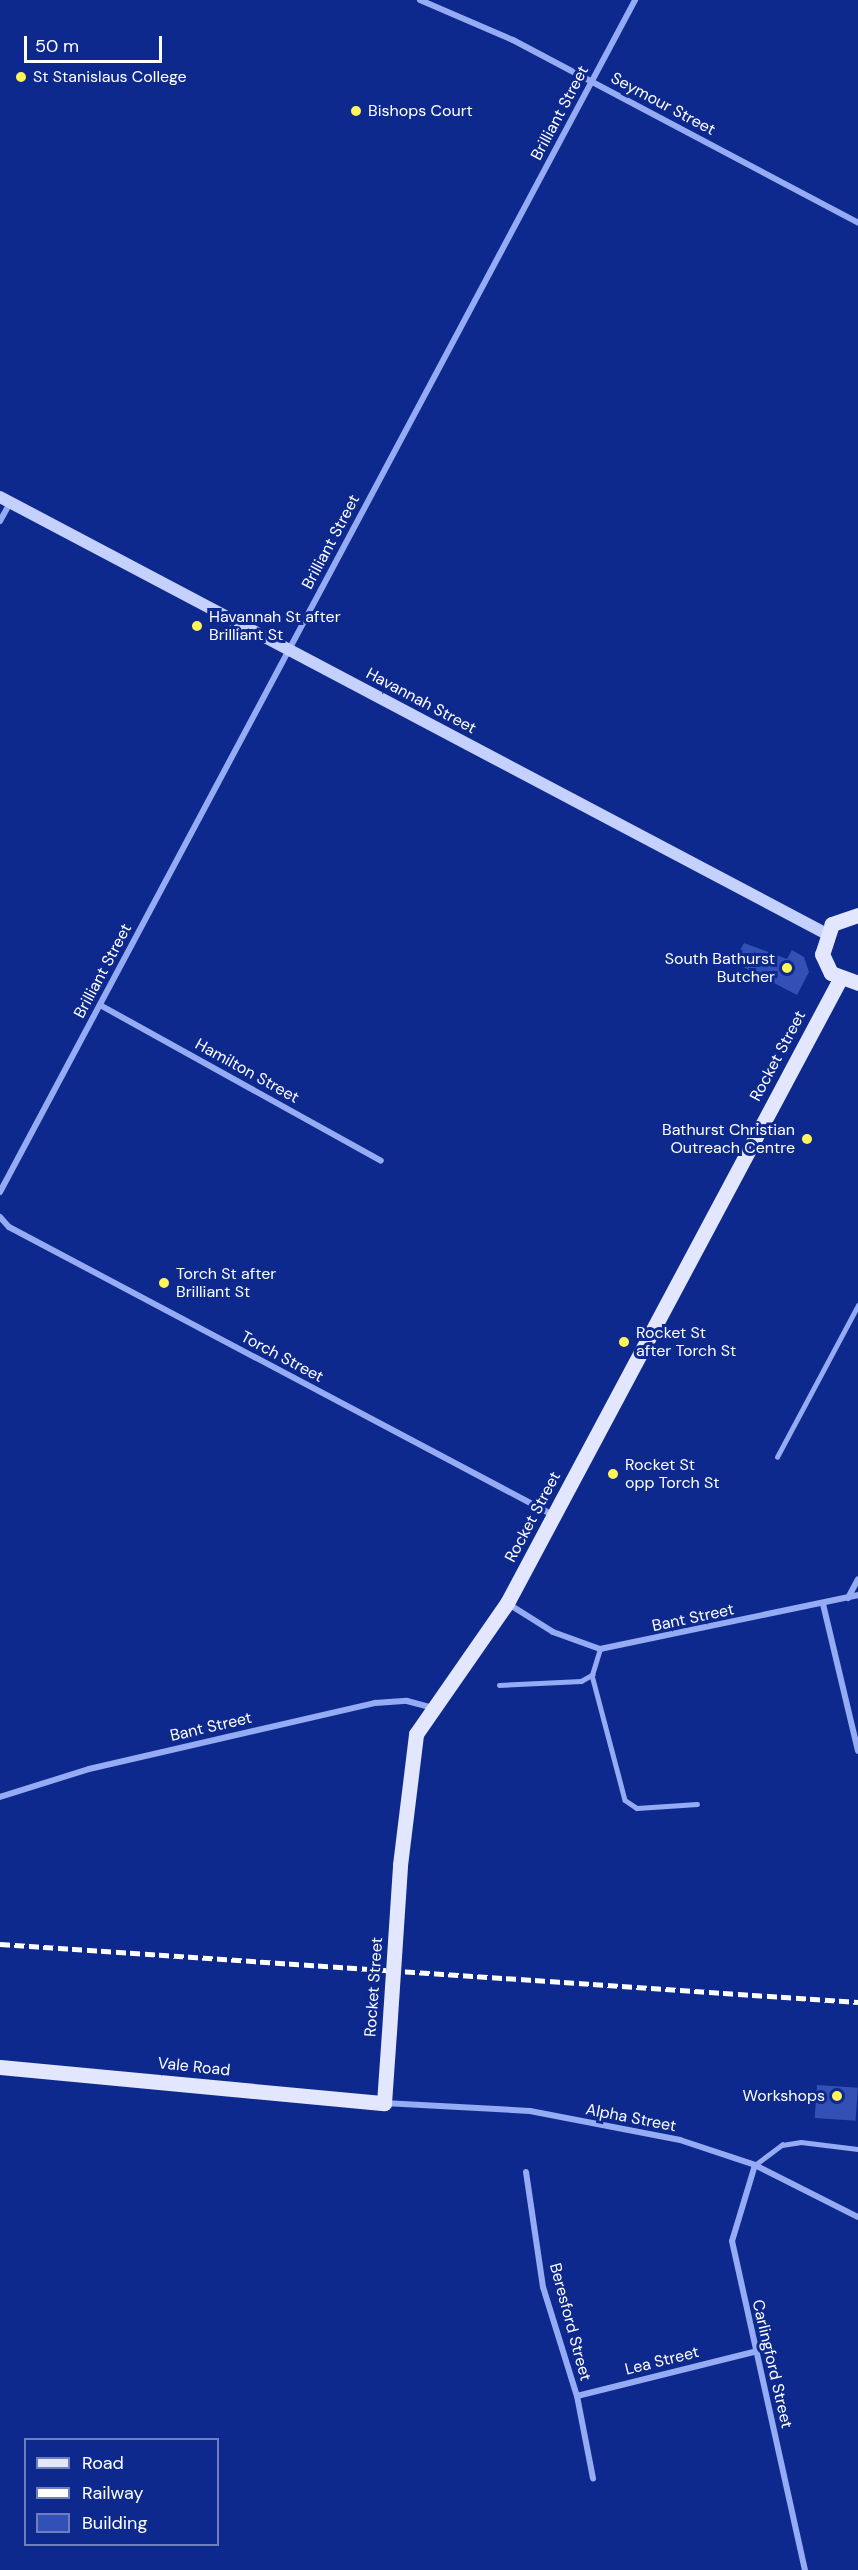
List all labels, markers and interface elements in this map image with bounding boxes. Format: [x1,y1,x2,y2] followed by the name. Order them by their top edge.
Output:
[27,24,165,62] scale bar
[35,34,79,58] text: 50 m
[527,63,593,163] street label: Brilliant Street
[33,67,187,87] place label: St Stanislaus College
[608,68,718,140] street label: Seymour Street
[14,70,28,84] marker: St Stanislaus College
[368,101,473,121] place label: Bishops Court
[349,104,363,118] marker: Bishops Court
[298,492,364,592] street label: Brilliant Street
[209,607,341,645] place label: Havannah St after Brilliant St
[190,619,204,633] marker: Havannah St after Brilliant St
[363,664,479,738] street label: Havannah Street
[70,921,136,1021] street label: Brilliant Street
[665,949,775,987] place label: South Bathurst Butcher
[780,961,794,975] marker: South Bathurst Butcher
[746,1007,810,1105] street label: Rocket Street
[192,1035,302,1107] street label: Hamilton Street
[662,1120,795,1158] place label: Bathurst Christian Outreach Centre
[800,1132,814,1146] marker: Bathurst Christian Outreach Centre
[176,1264,276,1302] place label: Torch St after Brilliant St
[157,1276,171,1290] marker: Torch St after Brilliant St
[636,1323,736,1361] place label: Rocket St after Torch St
[237,1327,327,1387] street label: Torch Street
[617,1335,631,1349] marker: Rocket St after Torch St
[625,1455,720,1493] place label: Rocket St opp Torch St
[606,1467,620,1481] marker: Rocket St opp Torch St
[501,1468,565,1566] street label: Rocket Street
[650,1600,736,1636] street label: Bant Street
[168,1708,254,1746] street label: Bant Street
[361,1937,387,2037] street label: Rocket Street
[157,2054,231,2080] street label: Vale Road
[743,2086,825,2106] place label: Workshops
[830,2089,844,2103] marker: Workshops
[584,2100,678,2136] street label: Alpha Street
[545,2261,595,2383] street label: Beresford Street
[748,2298,796,2430] street label: Carlingford Street
[623,2343,701,2379] street label: Lea Street
[24,2438,219,2546] legend
[82,2451,124,2475] text: Road
[82,2481,144,2505] text: Railway
[82,2511,147,2535] text: Building

